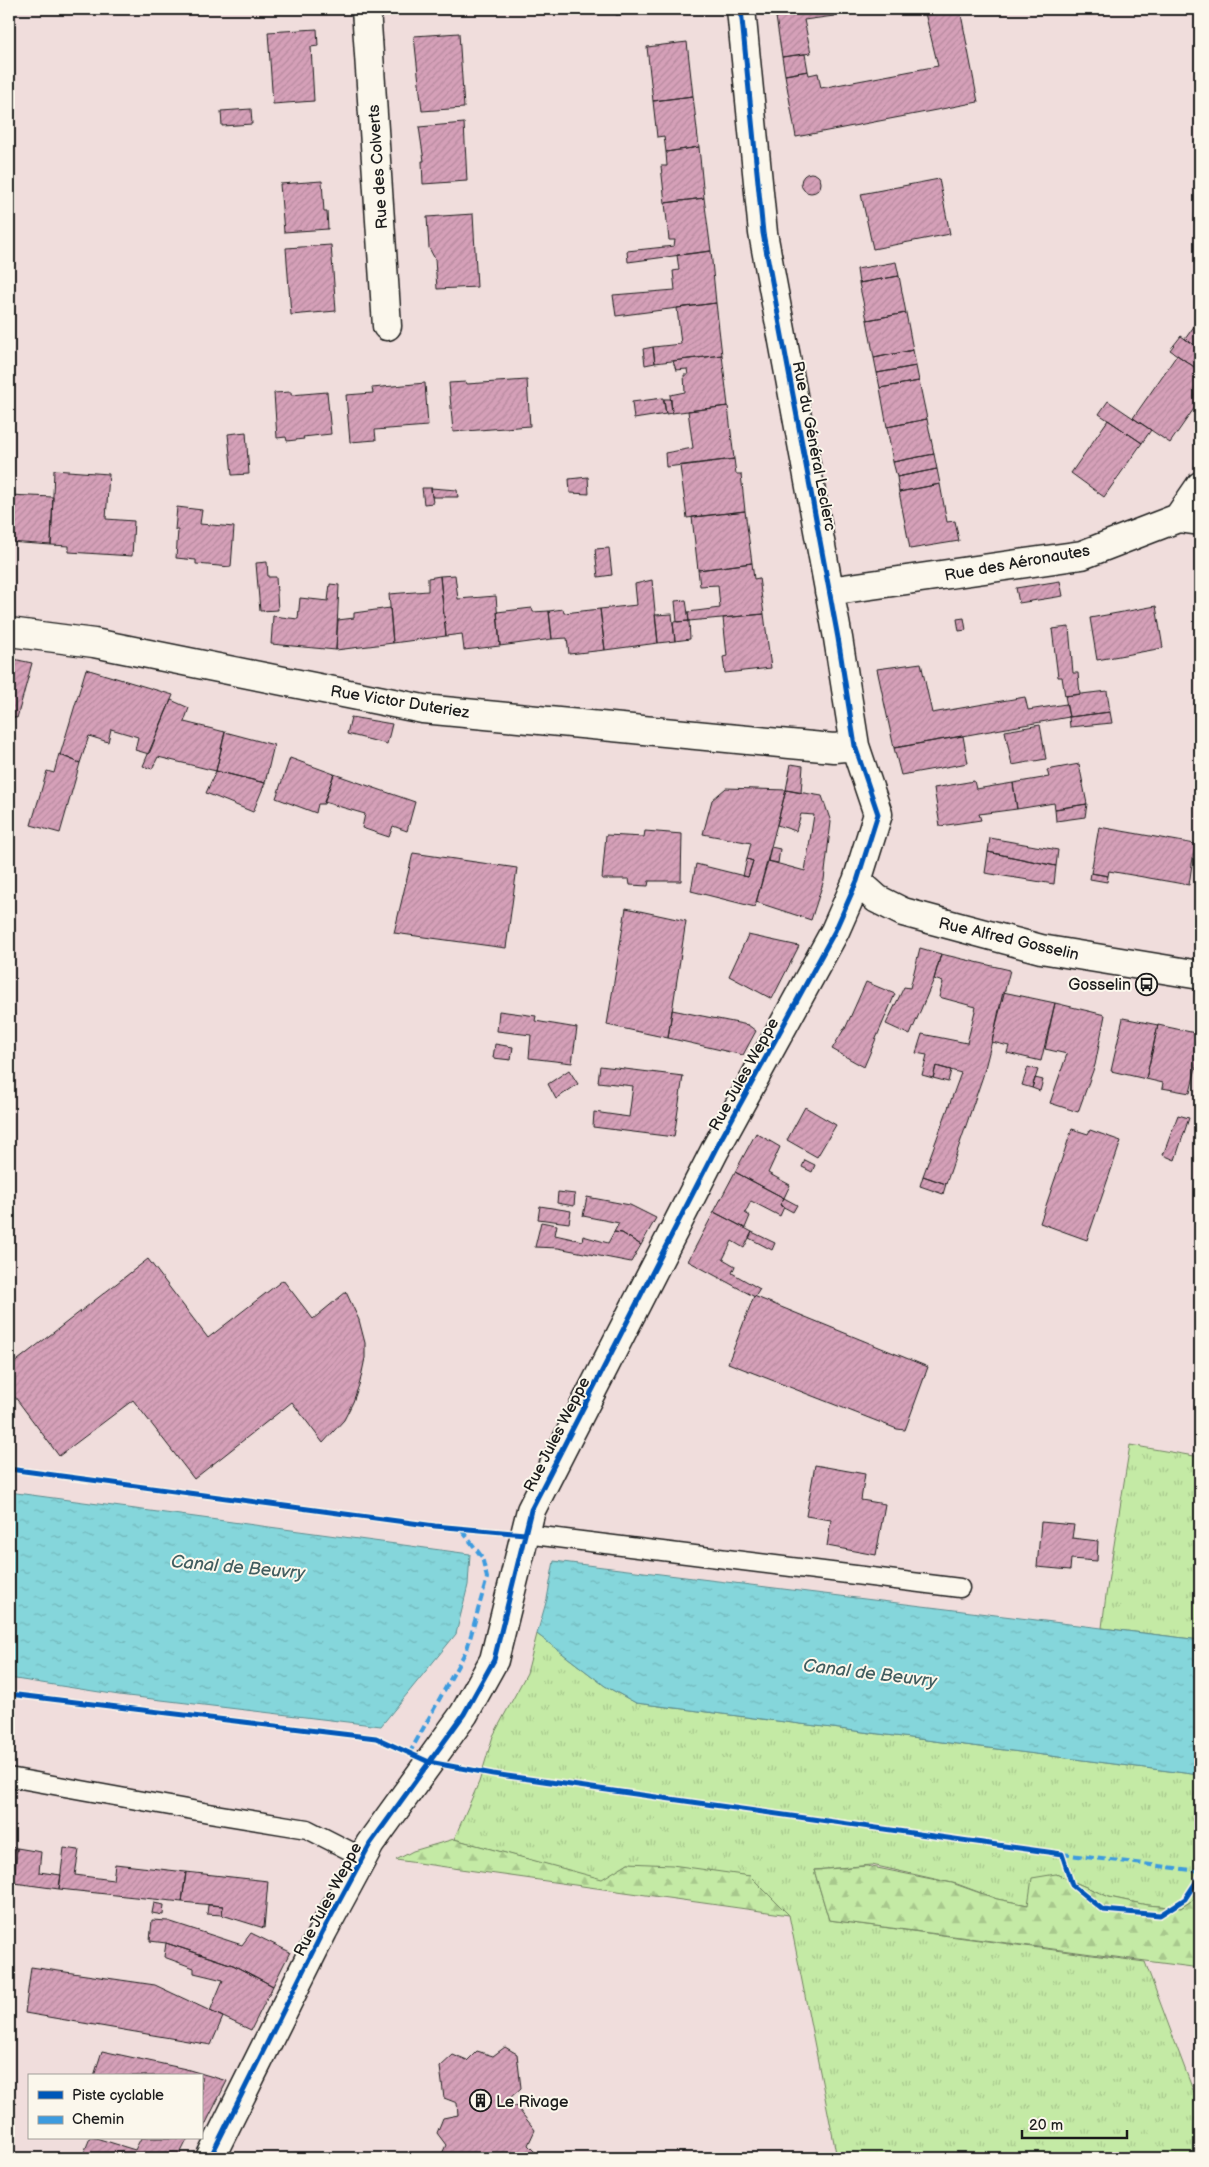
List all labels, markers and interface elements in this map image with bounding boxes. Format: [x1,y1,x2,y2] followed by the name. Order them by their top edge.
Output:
[365,104,392,230] street label: Rue des Colverts
[788,360,839,533] street label: Rue du Général Leclerc
[943,541,1092,586] street label: Rue des Aéronautes
[329,682,471,723] street label: Rue Victor Duteriez
[937,914,1081,965] street label: Rue Alfred Gosselin
[1135,972,1159,996] bus stop icon: Gosselin
[1068,976,1131,995] place label: Gosselin
[705,1014,783,1135] street label: Rue Jules Weppe
[520,1374,595,1495] street label: Rue Jules Weppe
[170,1551,307,1584] water label: Canal de Beuvry
[802,1655,939,1692] water label: Canal de Beuvry
[290,1839,367,1960] street label: Rue Jules Weppe
[28,2074,202,2140] legend
[72,2086,164,2105] text: Piste cyclable
[468,2089,492,2113] building icon: Le Rivage
[496,2093,569,2112] place label: Le Rivage
[1022,2107,1126,2139] scale bar
[72,2110,124,2129] text: Chemin
[1029,2116,1063,2135] text: 20 m

